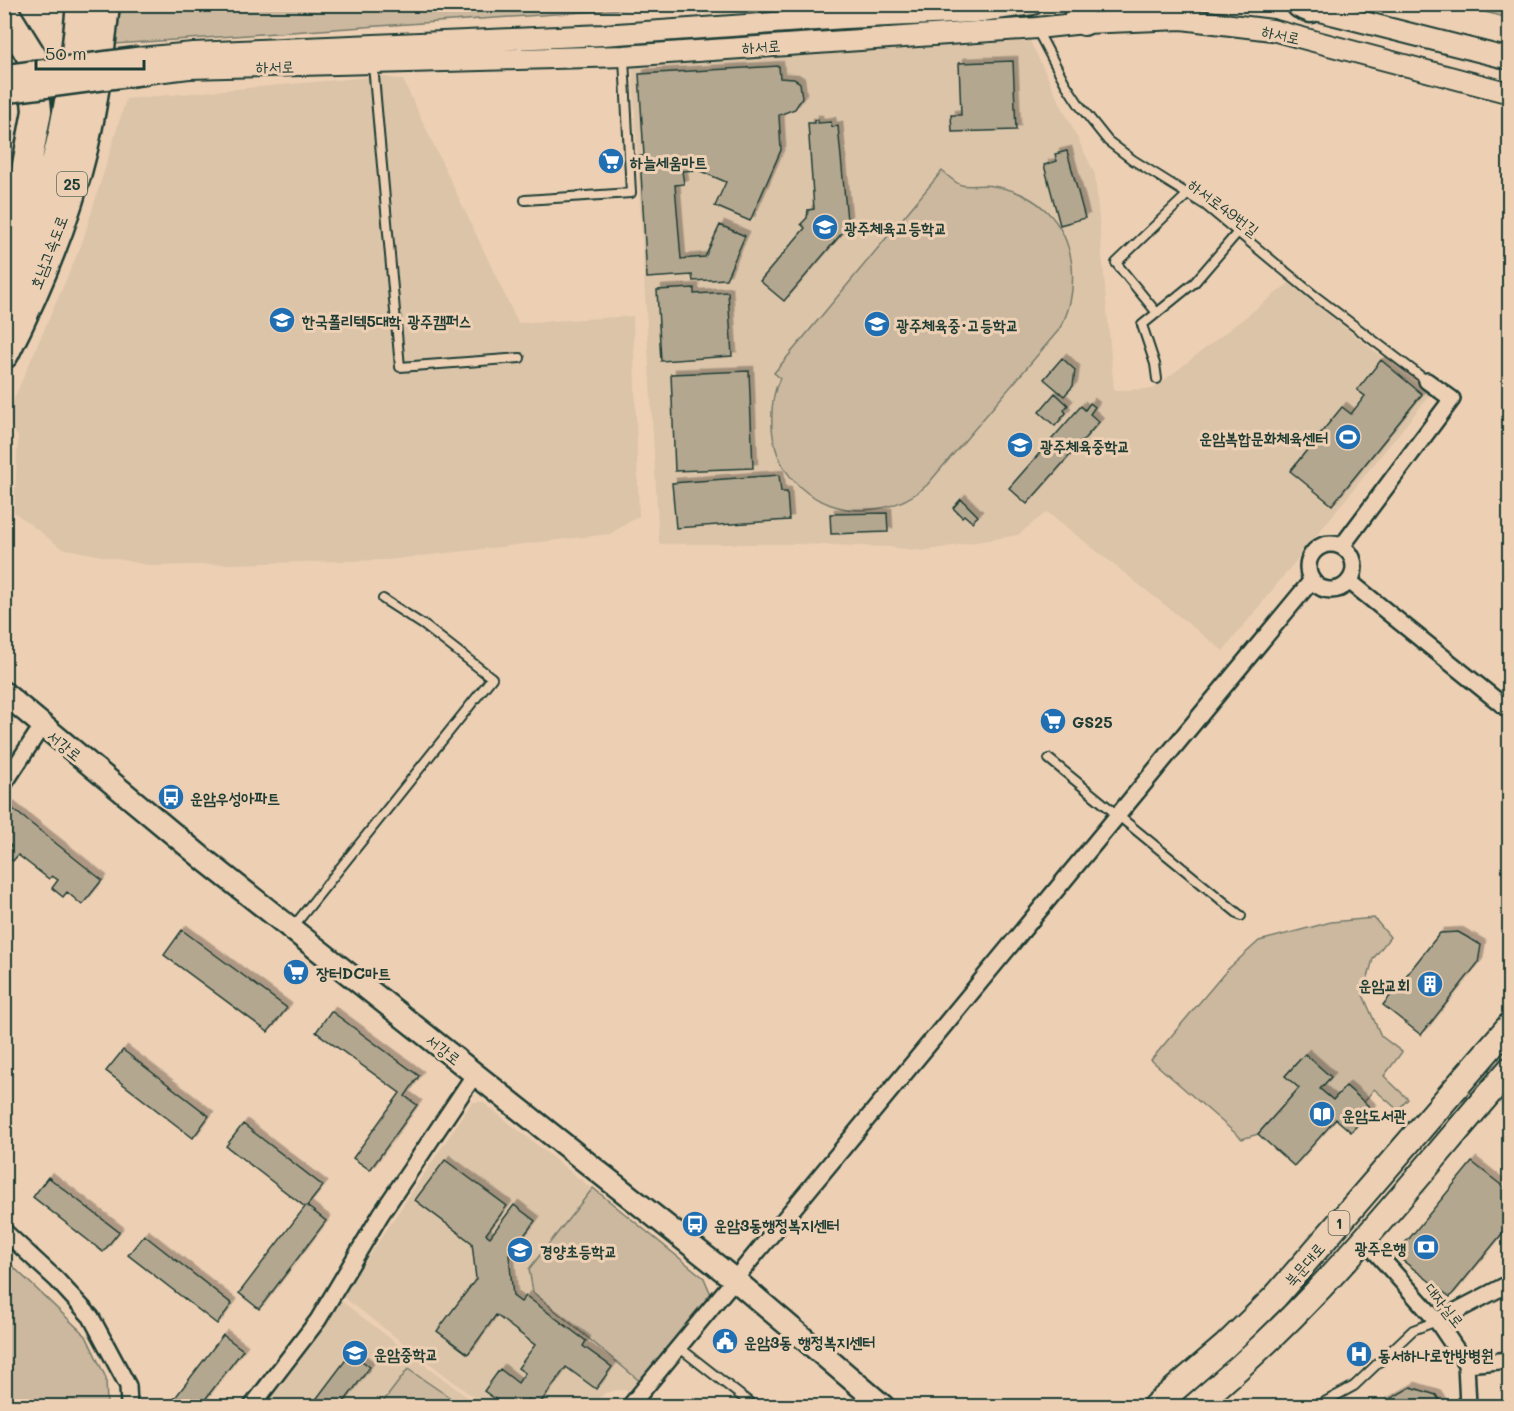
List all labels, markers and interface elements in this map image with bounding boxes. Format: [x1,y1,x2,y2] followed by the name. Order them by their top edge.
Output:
[1260,20,1302,48] street label: 하서로
[36,33,144,71] scale bar
[741,34,781,58] street label: 하서로
[45,41,87,65] text: 50 m
[256,55,294,77] street label: 하서로
[596,146,626,176] supermarket icon: 하늘세움마트
[629,151,707,172] place label: 하늘세움마트
[57,172,87,196] road number: 25
[1184,174,1264,240] street label: 하서로49번길
[24,212,72,292] street label: 호남고속도로
[810,212,840,242] school or university icon: 광주체육고등학교
[844,217,947,238] place label: 광주체육고등학교
[267,305,297,335] school or university icon: 한국폴리텍5대학 광주캠퍼스
[862,309,892,339] school or university icon: 광주체육중·고등학교
[301,310,472,331] place label: 한국폴리텍5대학 광주캠퍼스
[896,314,1019,335] place label: 광주체육중·고등학교
[1333,422,1363,452] sports icon: 운암복합문화체육센터
[1199,427,1328,448] place label: 운암복합문화체육센터
[1005,430,1035,460] school or university icon: 광주체육중학교
[1040,435,1130,456] place label: 광주체육중학교
[1038,706,1068,736] supermarket icon: GS25
[1072,711,1113,732] place label: GS25
[43,725,87,765] street label: 서강로
[156,782,186,812] bus stop icon: 운암우성아파트
[190,787,280,808] place label: 운암우성아파트
[281,957,311,987] supermarket icon: 장터DC마트
[316,962,391,983] place label: 장터DC마트
[1415,969,1445,999] building icon: 운암교회
[1359,974,1410,995] place label: 운암교회
[422,1029,466,1069] street label: 서강로
[1307,1099,1337,1129] library icon: 운암도서관
[1342,1104,1407,1125] place label: 운암도서관
[680,1209,710,1239] bus stop icon: 운암3동행정복지센터
[1328,1211,1350,1235] road number: 1
[714,1214,840,1235] place label: 운암3동행정복지센터
[1411,1232,1441,1262] bank icon: 광주은행
[505,1235,535,1265] school or university icon: 경양초등학교
[1355,1237,1406,1258] place label: 광주은행
[1279,1238,1329,1290] street label: 북문대로
[540,1240,617,1261] place label: 경양초등학교
[1421,1278,1469,1332] street label: 대자실로
[710,1326,740,1356] public building icon: 운암3동 행정복지센터
[744,1331,875,1352] place label: 운암3동 행정복지센터
[340,1338,370,1368] school or university icon: 운암중학교
[1344,1339,1374,1369] hospital icon: 동서하나로한방병원
[374,1343,438,1364] place label: 운암중학교
[1378,1344,1494,1365] place label: 동서하나로한방병원

